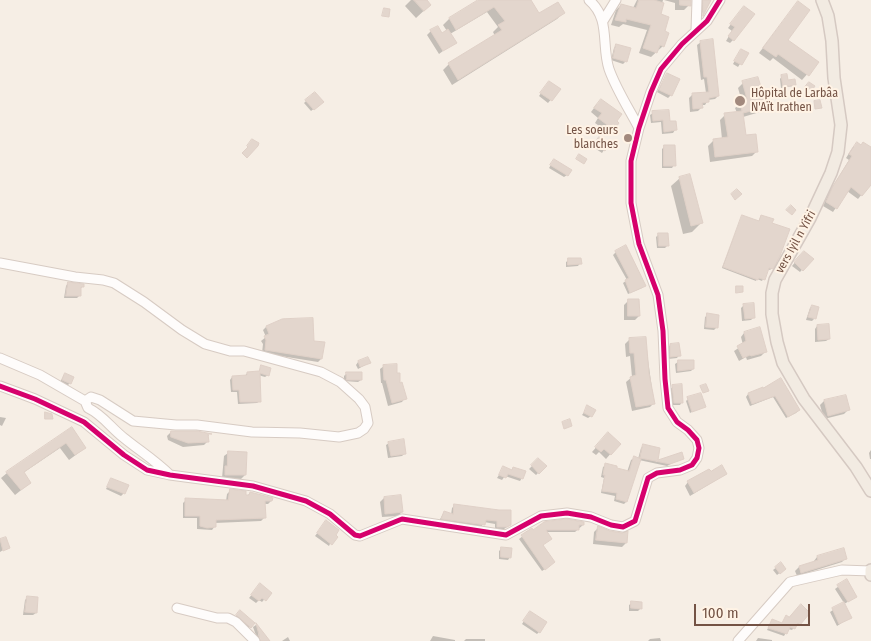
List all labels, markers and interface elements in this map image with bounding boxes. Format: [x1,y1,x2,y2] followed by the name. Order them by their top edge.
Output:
[751,87,838,115] place label: Hôpital de Larbâa N'Aït Irathen
[733,94,747,108] marker: Hôpital de Larbâa N'Aït Irathen
[566,124,618,152] place label: Les soeurs blanches
[622,132,634,144] marker: Les soeurs blanches
[773,208,819,276] street label: vers Iγil n Yifri
[696,594,812,626] scale bar
[702,604,739,622] text: 100 m

